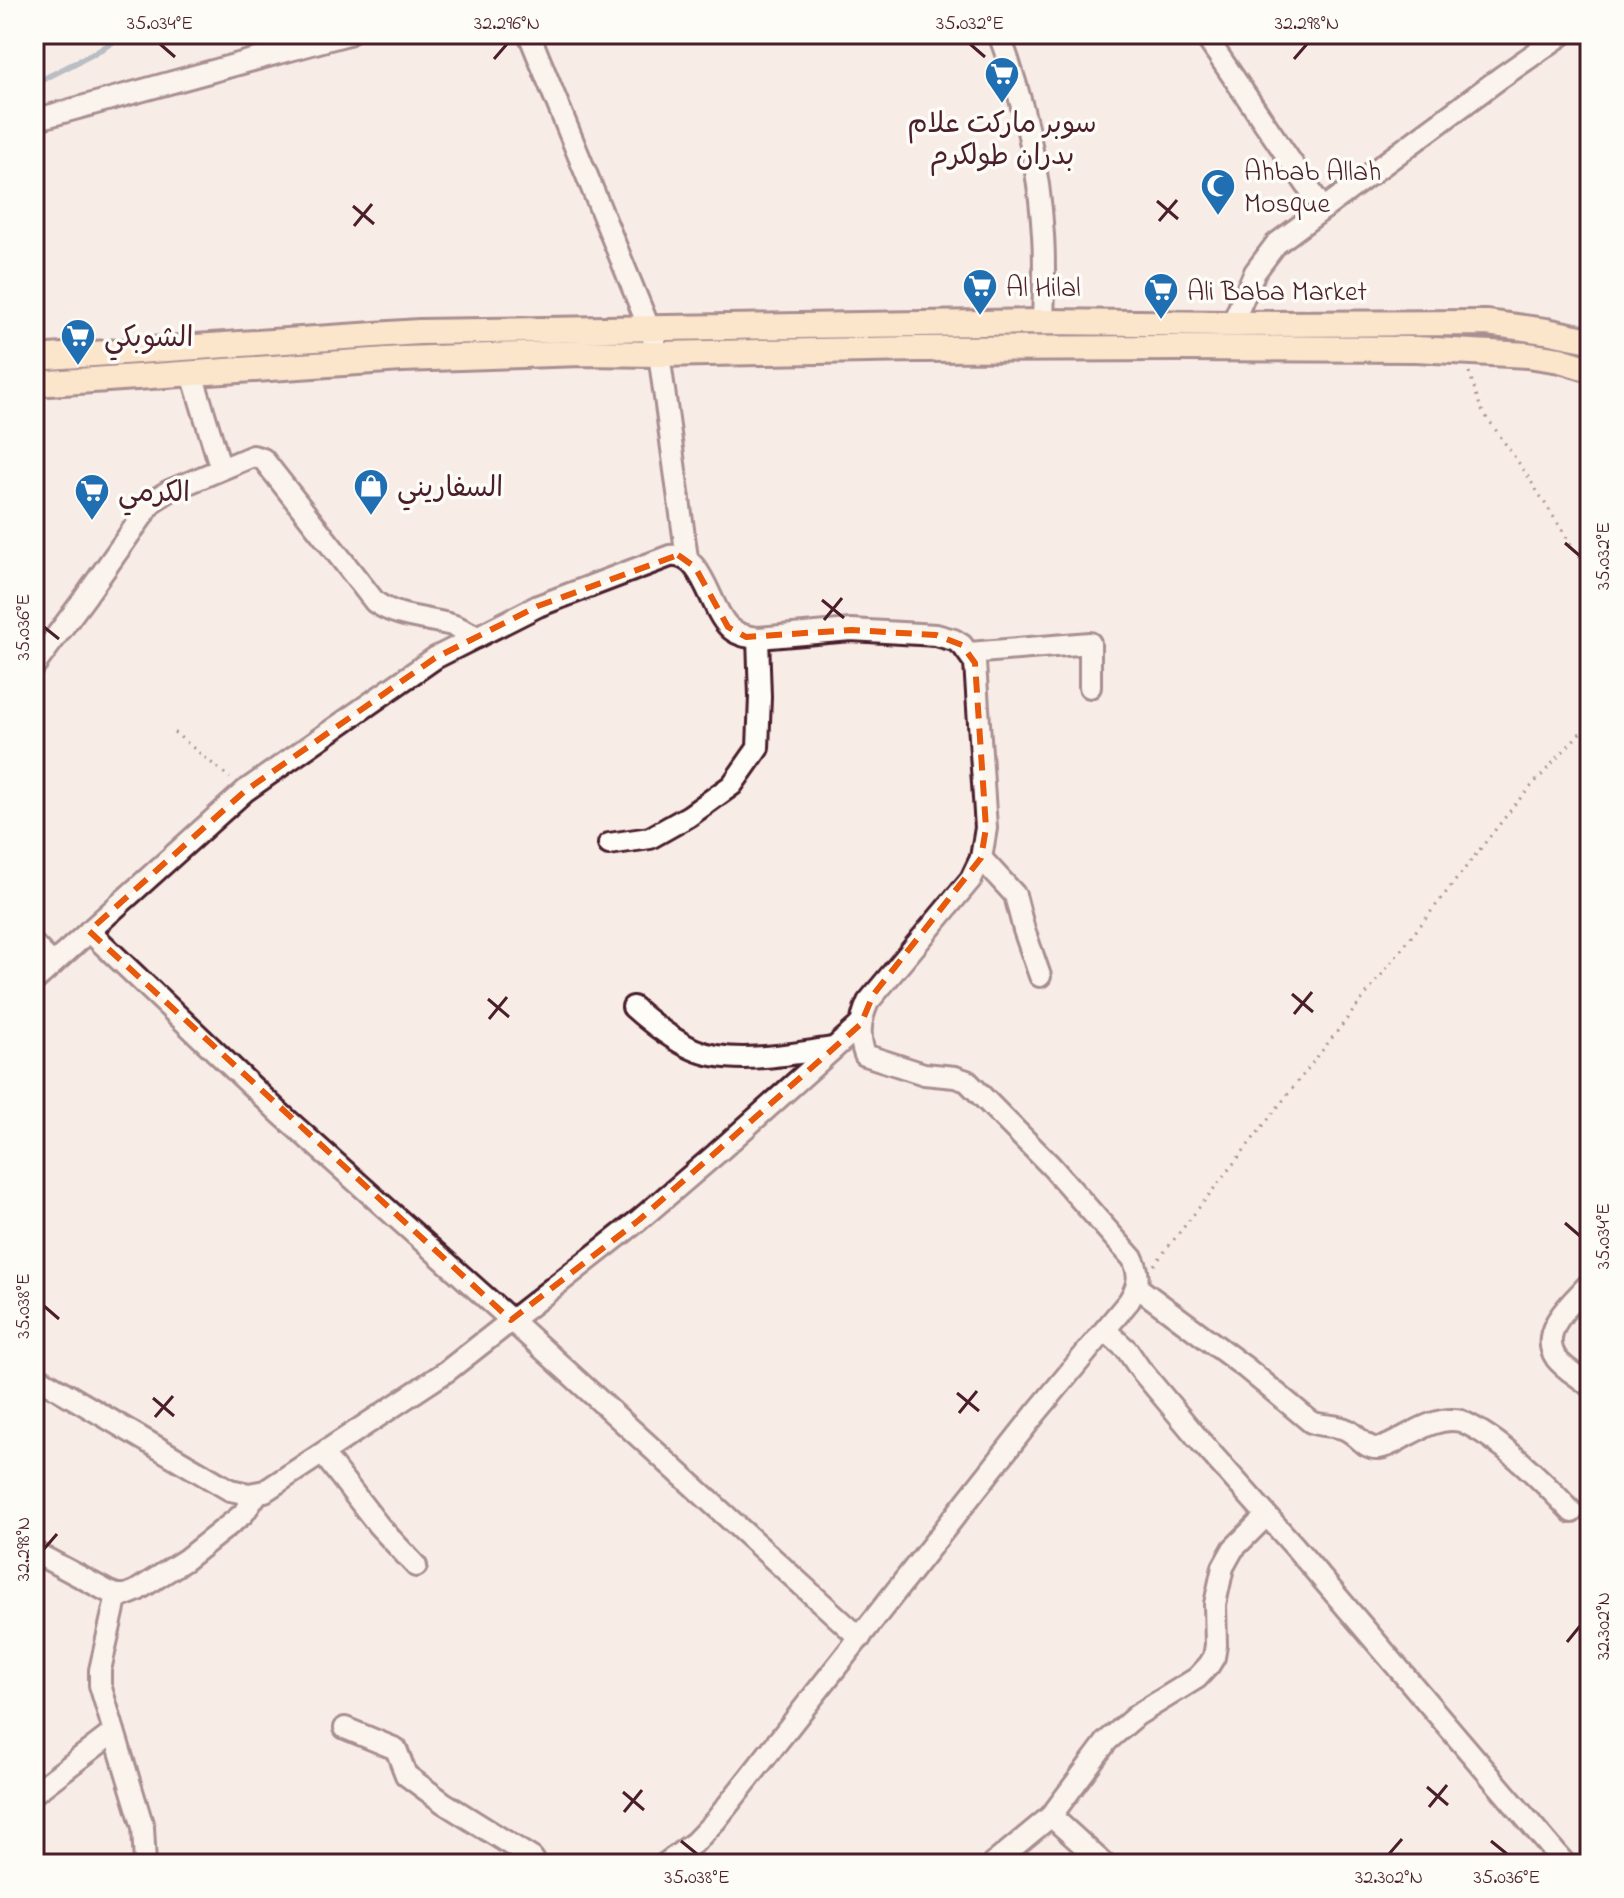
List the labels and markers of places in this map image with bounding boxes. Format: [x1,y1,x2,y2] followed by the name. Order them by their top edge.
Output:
[983,55,1021,105] supermarket icon: سوبر ماركت علام بدران طولكرم
[907,105,1097,178] place label: سوبر ماركت علام بدران طولكرم
[1244,153,1381,226] place label: Ahbab Allah Mosque
[1199,167,1237,217] mosque icon: Ahbab Allah Mosque
[961,267,999,317] supermarket icon: Al Hilal
[1006,269,1081,310] place label: Al Hilal
[1142,271,1180,321] supermarket icon: Ali Baba Market
[1187,273,1367,314] place label: Ali Baba Market
[59,317,97,367] supermarket icon: الشوبكي
[104,319,193,361] place label: الشوبكي
[352,467,390,517] shop icon: السفاريني
[397,469,503,511] place label: السفاريني
[73,472,111,522] supermarket icon: الكرمي
[118,474,190,516] place label: الكرمي

